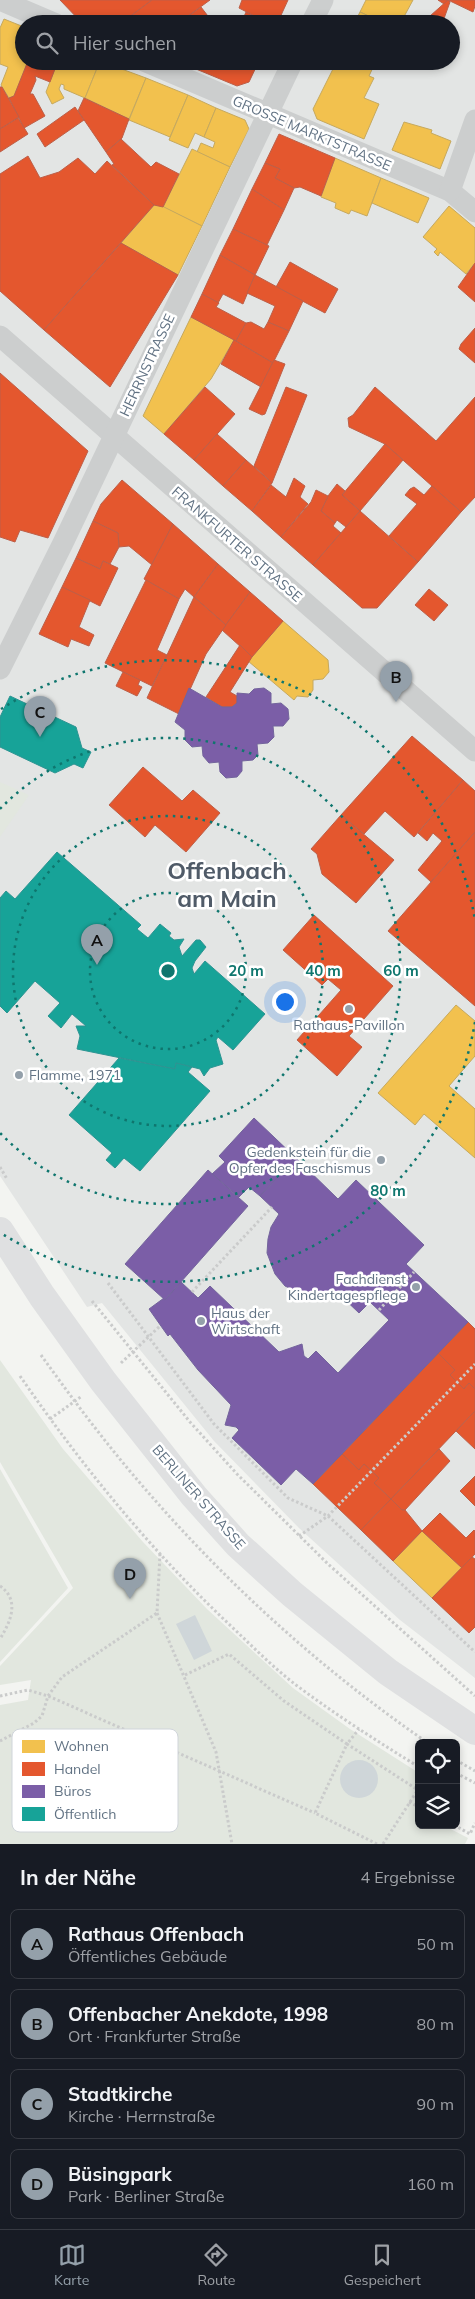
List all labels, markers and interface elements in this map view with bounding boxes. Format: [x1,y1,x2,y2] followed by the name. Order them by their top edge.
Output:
[15,15,460,70] search box
[33,29,61,57] icon: search
[73,31,177,55] text: Hier suchen
[230,91,394,175] street label: GROSSE MARKTSTRASSE
[115,311,179,419] street label: HERRNSTRASSE
[168,482,306,606] street label: FRANKFURTER STRASSE
[380,661,412,702] pin: B
[24,696,56,737] pin: C
[167,855,287,913] district label: Offenbach am Main
[81,924,113,965] pin: A
[228,961,264,980] text: 20 m
[305,961,341,980] text: 40 m
[383,961,419,980] text: 60 m
[159,962,177,980] centre of rings
[272,989,298,1015] your location
[343,1003,355,1015] marker: Rathaus-Pavillon
[293,1016,405,1034] place label: Rathaus-Pavillon
[29,1066,121,1084] place label: Flamme, 1971
[13,1069,25,1081] marker: Flamme, 1971
[229,1143,371,1177] place label: Gedenkstein für die Opfer des Faschismus
[375,1154,387,1166] marker: Gedenkstein für die Opfer des Faschismus
[370,1181,406,1200] text: 80 m
[288,1270,406,1304] place label: Fachdienst Kindertagespflege
[410,1281,422,1293] marker: Fachdienst Kindertagespflege
[211,1304,280,1338] place label: Haus der Wirtschaft
[195,1315,207,1327] marker: Haus der Wirtschaft
[149,1441,249,1553] street label: BERLINER STRASSE
[114,1558,146,1599] pin: D
[12,1729,178,1832] legend
[54,1737,109,1755] text: Wohnen
[415,1739,460,1829] map controls
[415,1739,460,1784] button: locate
[54,1760,101,1778] text: Handel
[54,1782,92,1800] text: Büros
[415,1784,460,1829] button: layers
[54,1805,116,1823] text: Öffentlich
[20,1864,136,1890] text: In der Nähe
[360,1867,455,1887] text: 4 Ergebnisse
[68,1922,244,1946] text: Rathaus Offenbach
[31,1934,43,1954] text: A
[417,1934,454,1954] text: 50 m
[68,1946,227,1966] text: Öffentliches Gebäude
[68,2002,328,2026] text: Offenbacher Anekdote, 1998
[31,2014,43,2034] text: B
[417,2014,454,2034] text: 80 m
[68,2026,241,2046] text: Ort · Frankfurter Straße
[68,2082,172,2106] text: Stadtkirche
[32,2094,42,2114] text: C
[417,2094,454,2114] text: 90 m
[68,2106,215,2126] text: Kirche · Herrnstraße
[68,2162,172,2186] text: Büsingpark
[31,2174,43,2194] text: D
[407,2174,454,2194] text: 160 m
[68,2186,225,2206] text: Park · Berliner Straße
[54,2241,89,2289] tab: Karte
[197,2241,235,2289] tab: Route
[344,2241,421,2289] tab: Gespeichert

